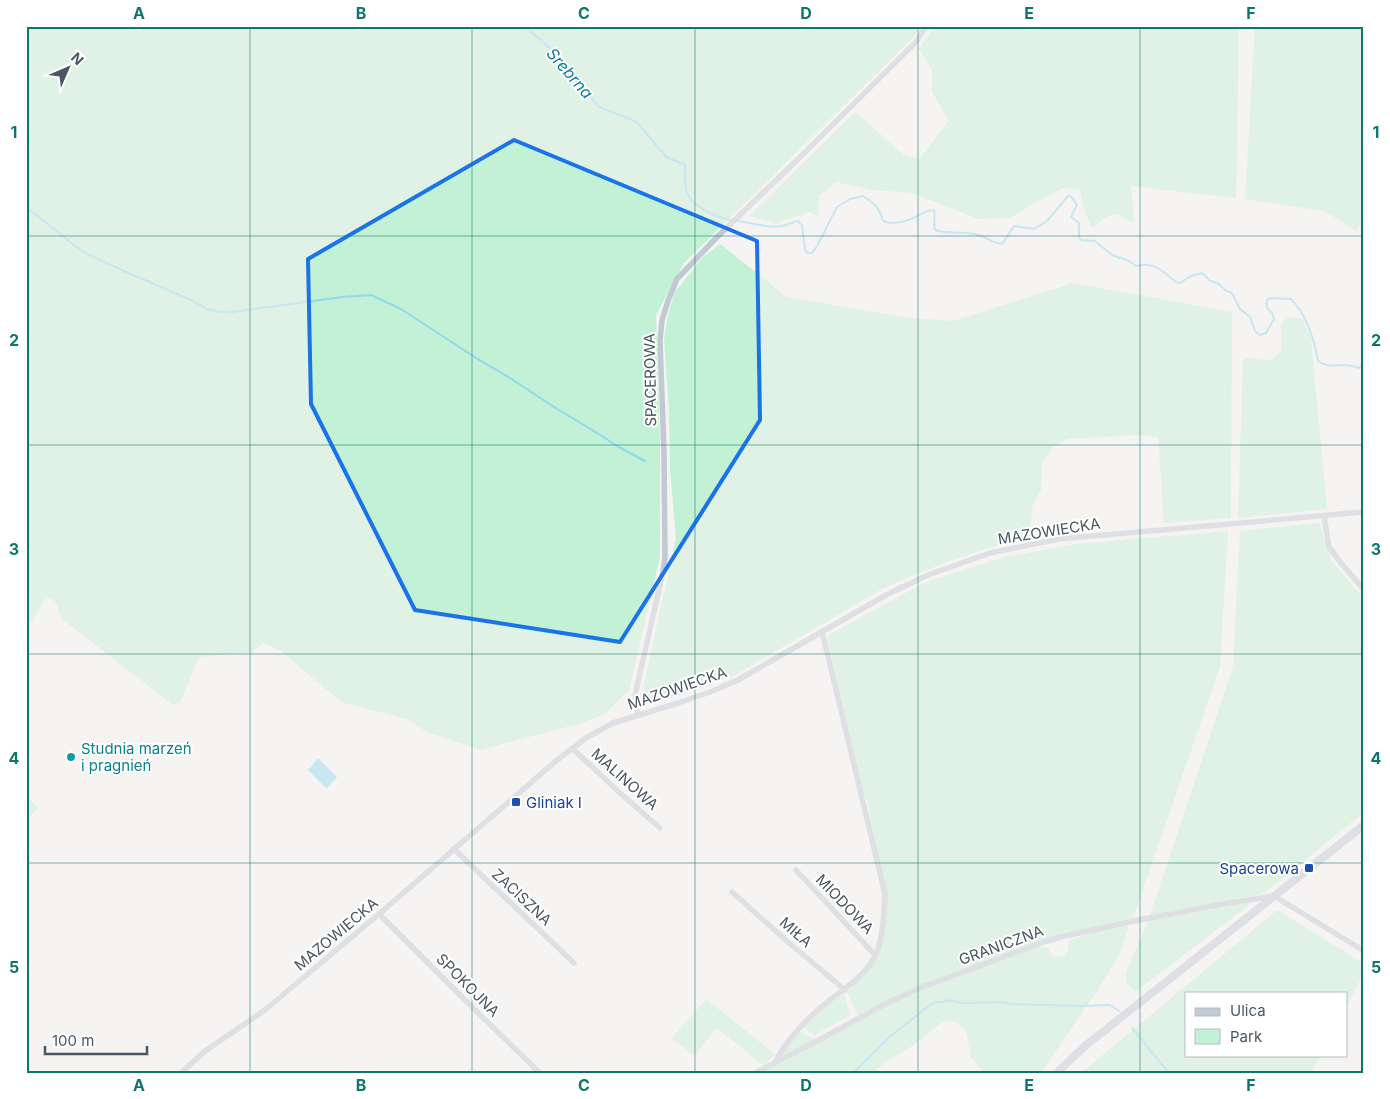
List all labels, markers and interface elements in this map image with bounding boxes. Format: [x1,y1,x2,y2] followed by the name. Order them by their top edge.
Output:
[133,3,145,23] text: A
[356,3,366,23] text: B
[578,3,590,23] text: C
[800,3,812,23] text: D
[1024,3,1034,23] text: E
[1246,3,1256,23] text: F
[42,42,92,92] north arrow
[543,44,598,103] water label: Srebrna
[68,49,87,68] text: N
[11,122,17,142] text: 1
[1373,122,1379,142] text: 1
[9,330,19,350] text: 2
[1371,330,1381,350] text: 2
[640,333,660,427] street label: SPACEROWA
[996,514,1102,548] street label: MAZOWIECKA
[9,539,19,559] text: 3
[1371,539,1381,559] text: 3
[625,662,729,714] street label: MAZOWIECKA
[81,739,192,775] place label: Studnia marzeń i pragnień
[588,744,662,814] street label: MALINOWA
[9,748,20,768] text: 4
[1371,748,1382,768] text: 4
[65,751,77,763] marker: Studnia marzeń i pragnień
[526,793,582,812] place label: Gliniak I
[510,796,522,808] marker: Gliniak I
[1219,859,1299,878] place label: Spacerowa
[1303,862,1315,874] marker: Spacerowa
[488,864,556,930] street label: ZACISZNA
[812,870,878,938] street label: MIODOWA
[290,893,382,975] street label: MAZOWIECKA
[776,913,816,951] street label: MIŁA
[956,921,1046,969] street label: GRANICZNA
[432,949,504,1021] street label: SPOKOJNA
[9,957,19,977] text: 5
[1371,957,1381,977] text: 5
[1185,992,1348,1056] legend
[1230,1001,1266,1020] text: Ulica
[45,1024,148,1056] scale bar
[1230,1027,1263,1046] text: Park
[52,1031,94,1050] text: 100 m
[133,1075,145,1095] text: A
[356,1075,366,1095] text: B
[578,1075,590,1095] text: C
[800,1075,812,1095] text: D
[1024,1075,1034,1095] text: E
[1246,1075,1256,1095] text: F

